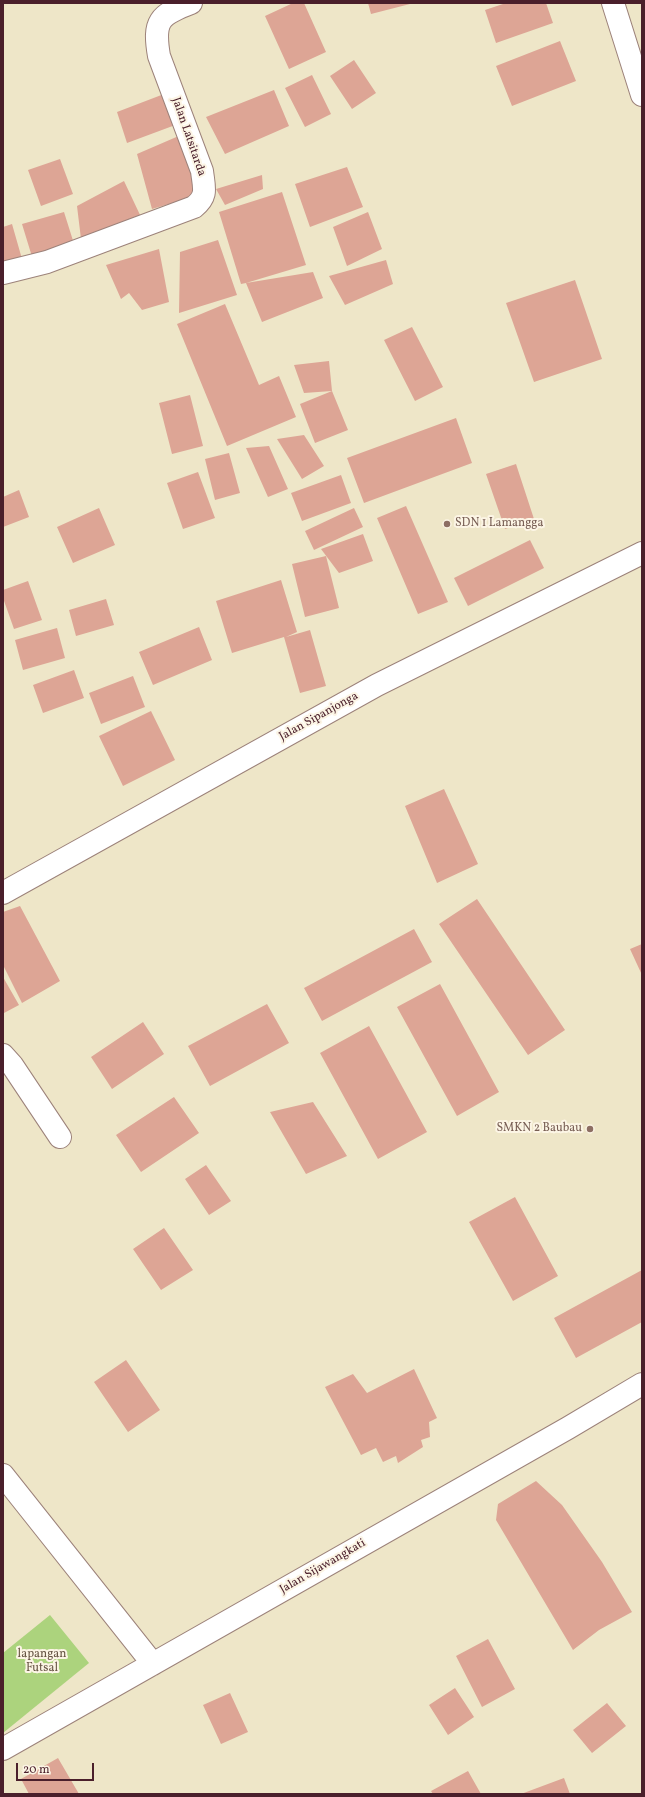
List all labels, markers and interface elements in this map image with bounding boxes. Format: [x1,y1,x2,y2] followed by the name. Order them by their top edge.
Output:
[168,96,208,178] street label: Jalan Latsitarda
[455,517,543,531] place label: SDN 1 Lamangga
[442,519,452,529] marker: SDN 1 Lamangga
[277,689,361,745] street label: Jalan Sipanjonga
[496,1122,582,1136] place label: SMKN 2 Baubau
[585,1124,595,1134] marker: SMKN 2 Baubau
[277,1537,369,1597] street label: Jalan Sijawangkati
[18,1648,66,1676] park label: lapangan Futsal
[18,1755,96,1781] scale bar
[23,1762,50,1778] text: 20 m

